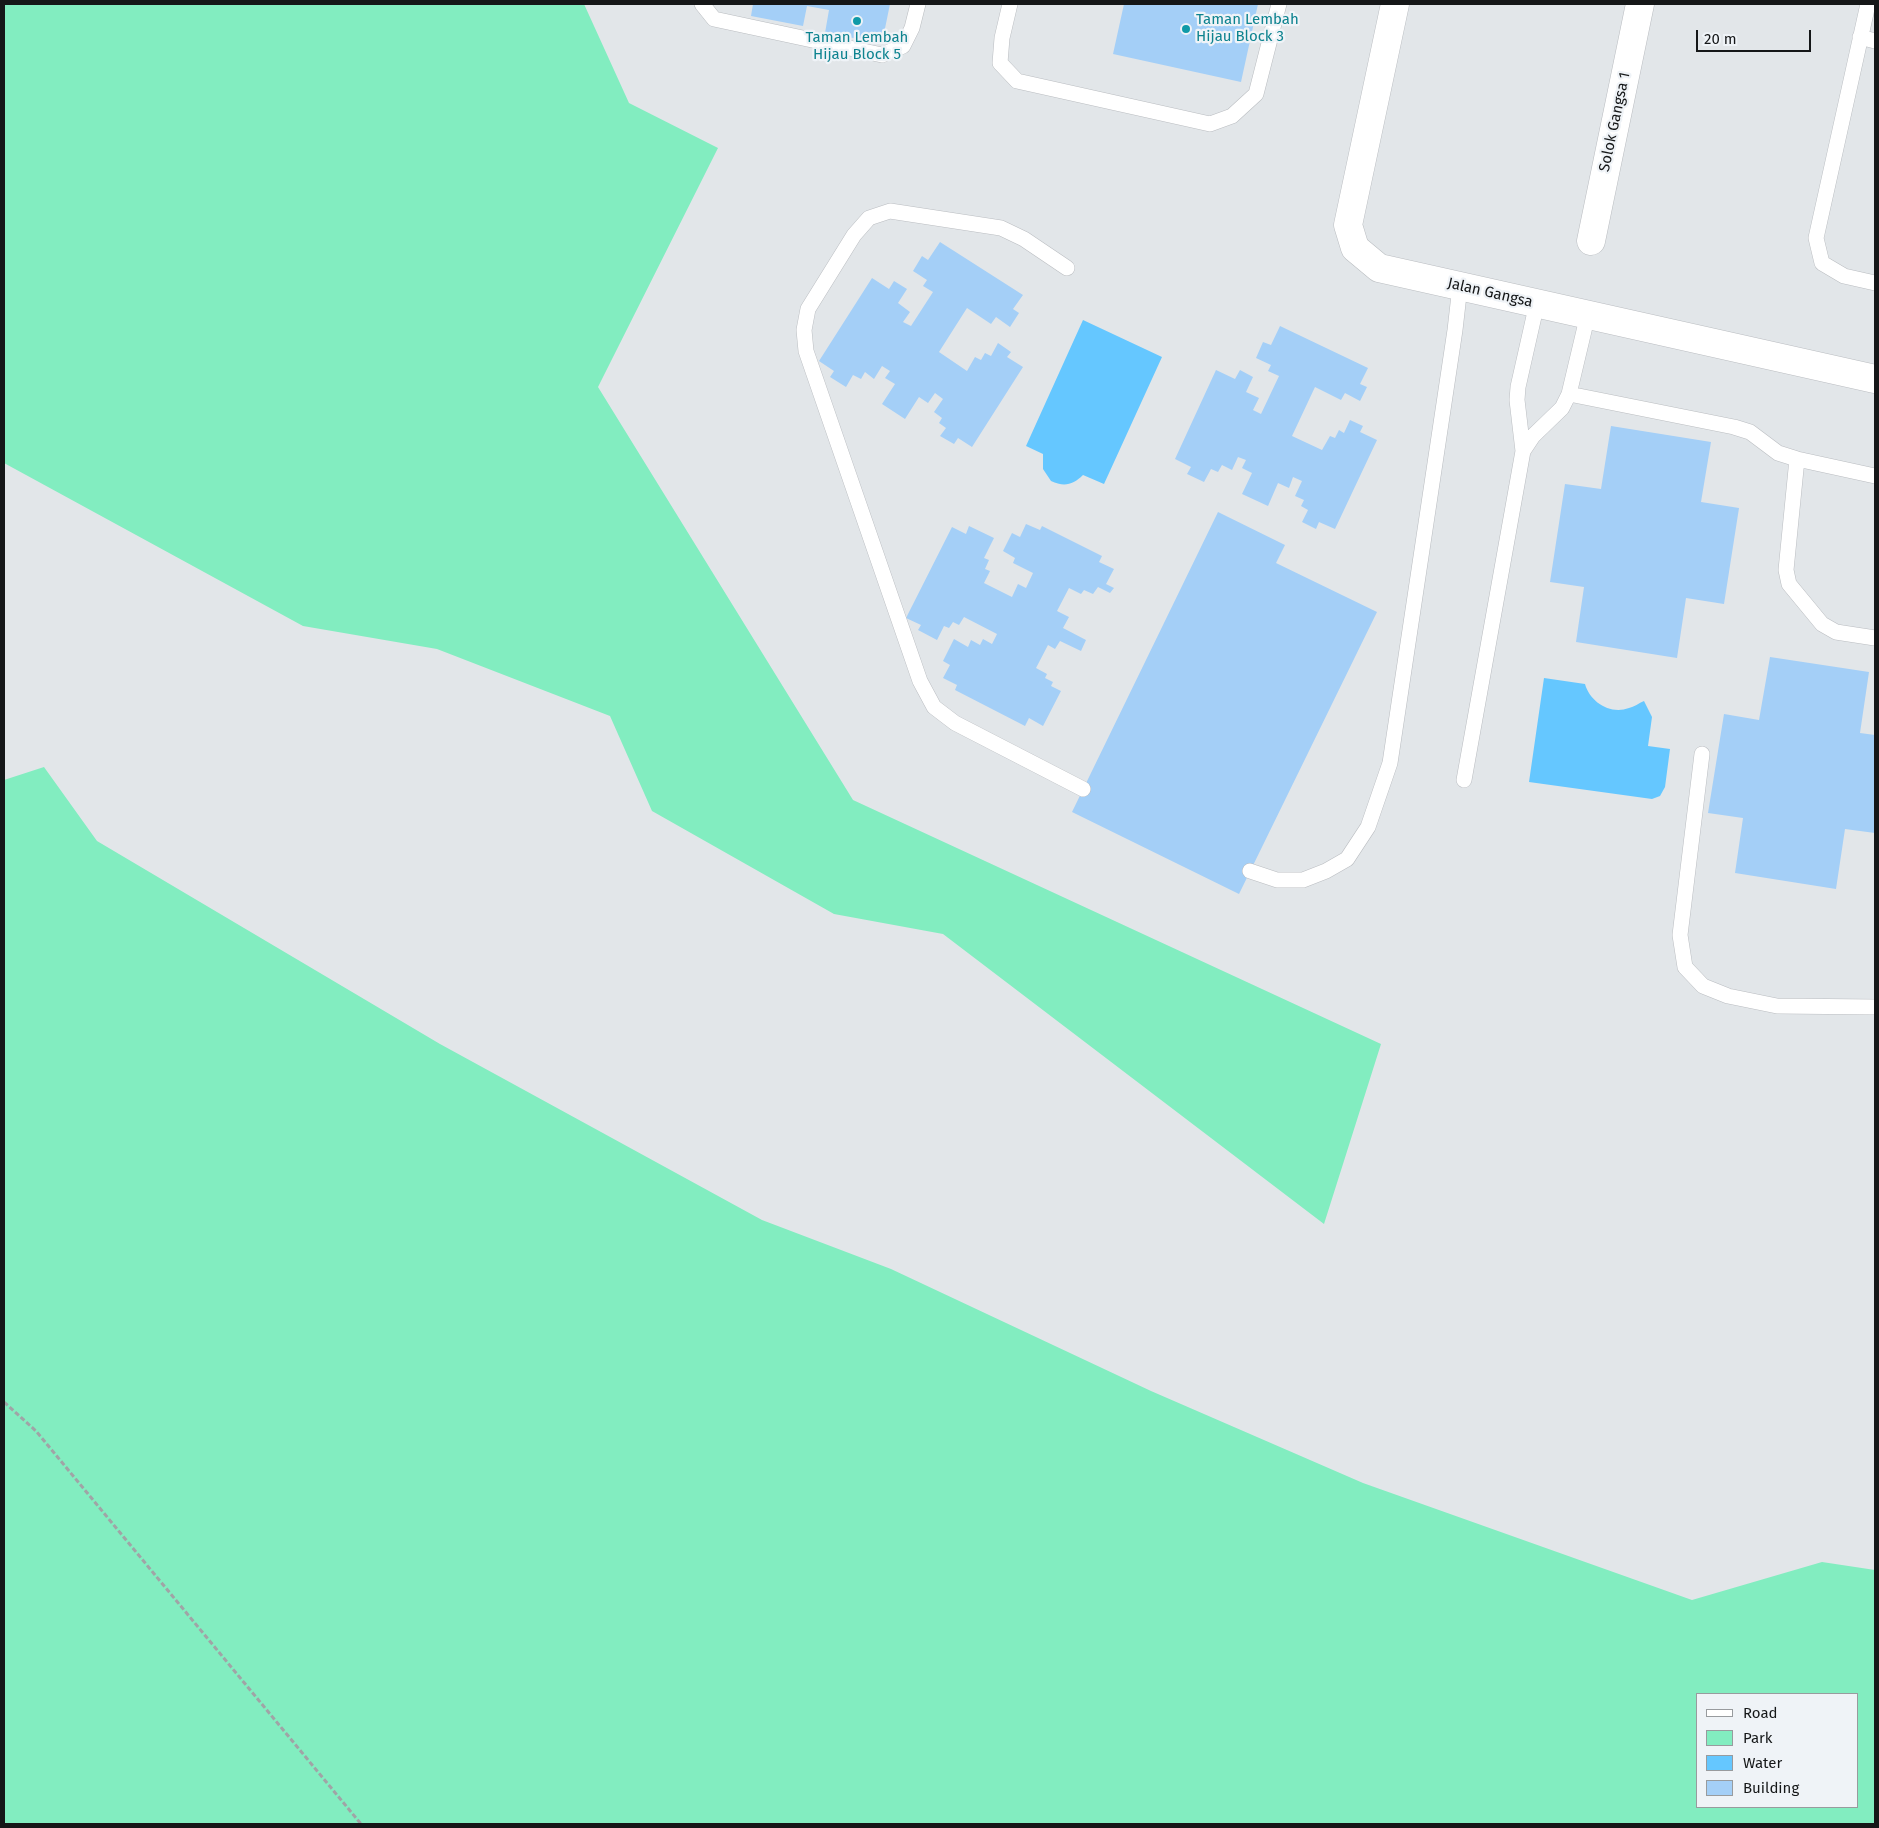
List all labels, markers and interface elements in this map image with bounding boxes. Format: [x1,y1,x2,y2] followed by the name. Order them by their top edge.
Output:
[1196,11,1299,46] place label: Taman Lembah Hijau Block 3
[851,15,863,27] marker: Taman Lembah Hijau Block 5
[1699,20,1814,52] scale bar
[1180,23,1192,35] marker: Taman Lembah Hijau Block 3
[806,29,908,64] place label: Taman Lembah Hijau Block 5
[1704,30,1737,48] text: 20 m
[1596,71,1634,173] street label: Solok Gangsa 1
[1446,274,1534,312] street label: Jalan Gangsa
[1696,1693,1859,1808] legend
[1743,1704,1778,1722] text: Road
[1743,1729,1773,1747] text: Park
[1743,1754,1782,1772] text: Water
[1743,1779,1799,1797] text: Building

